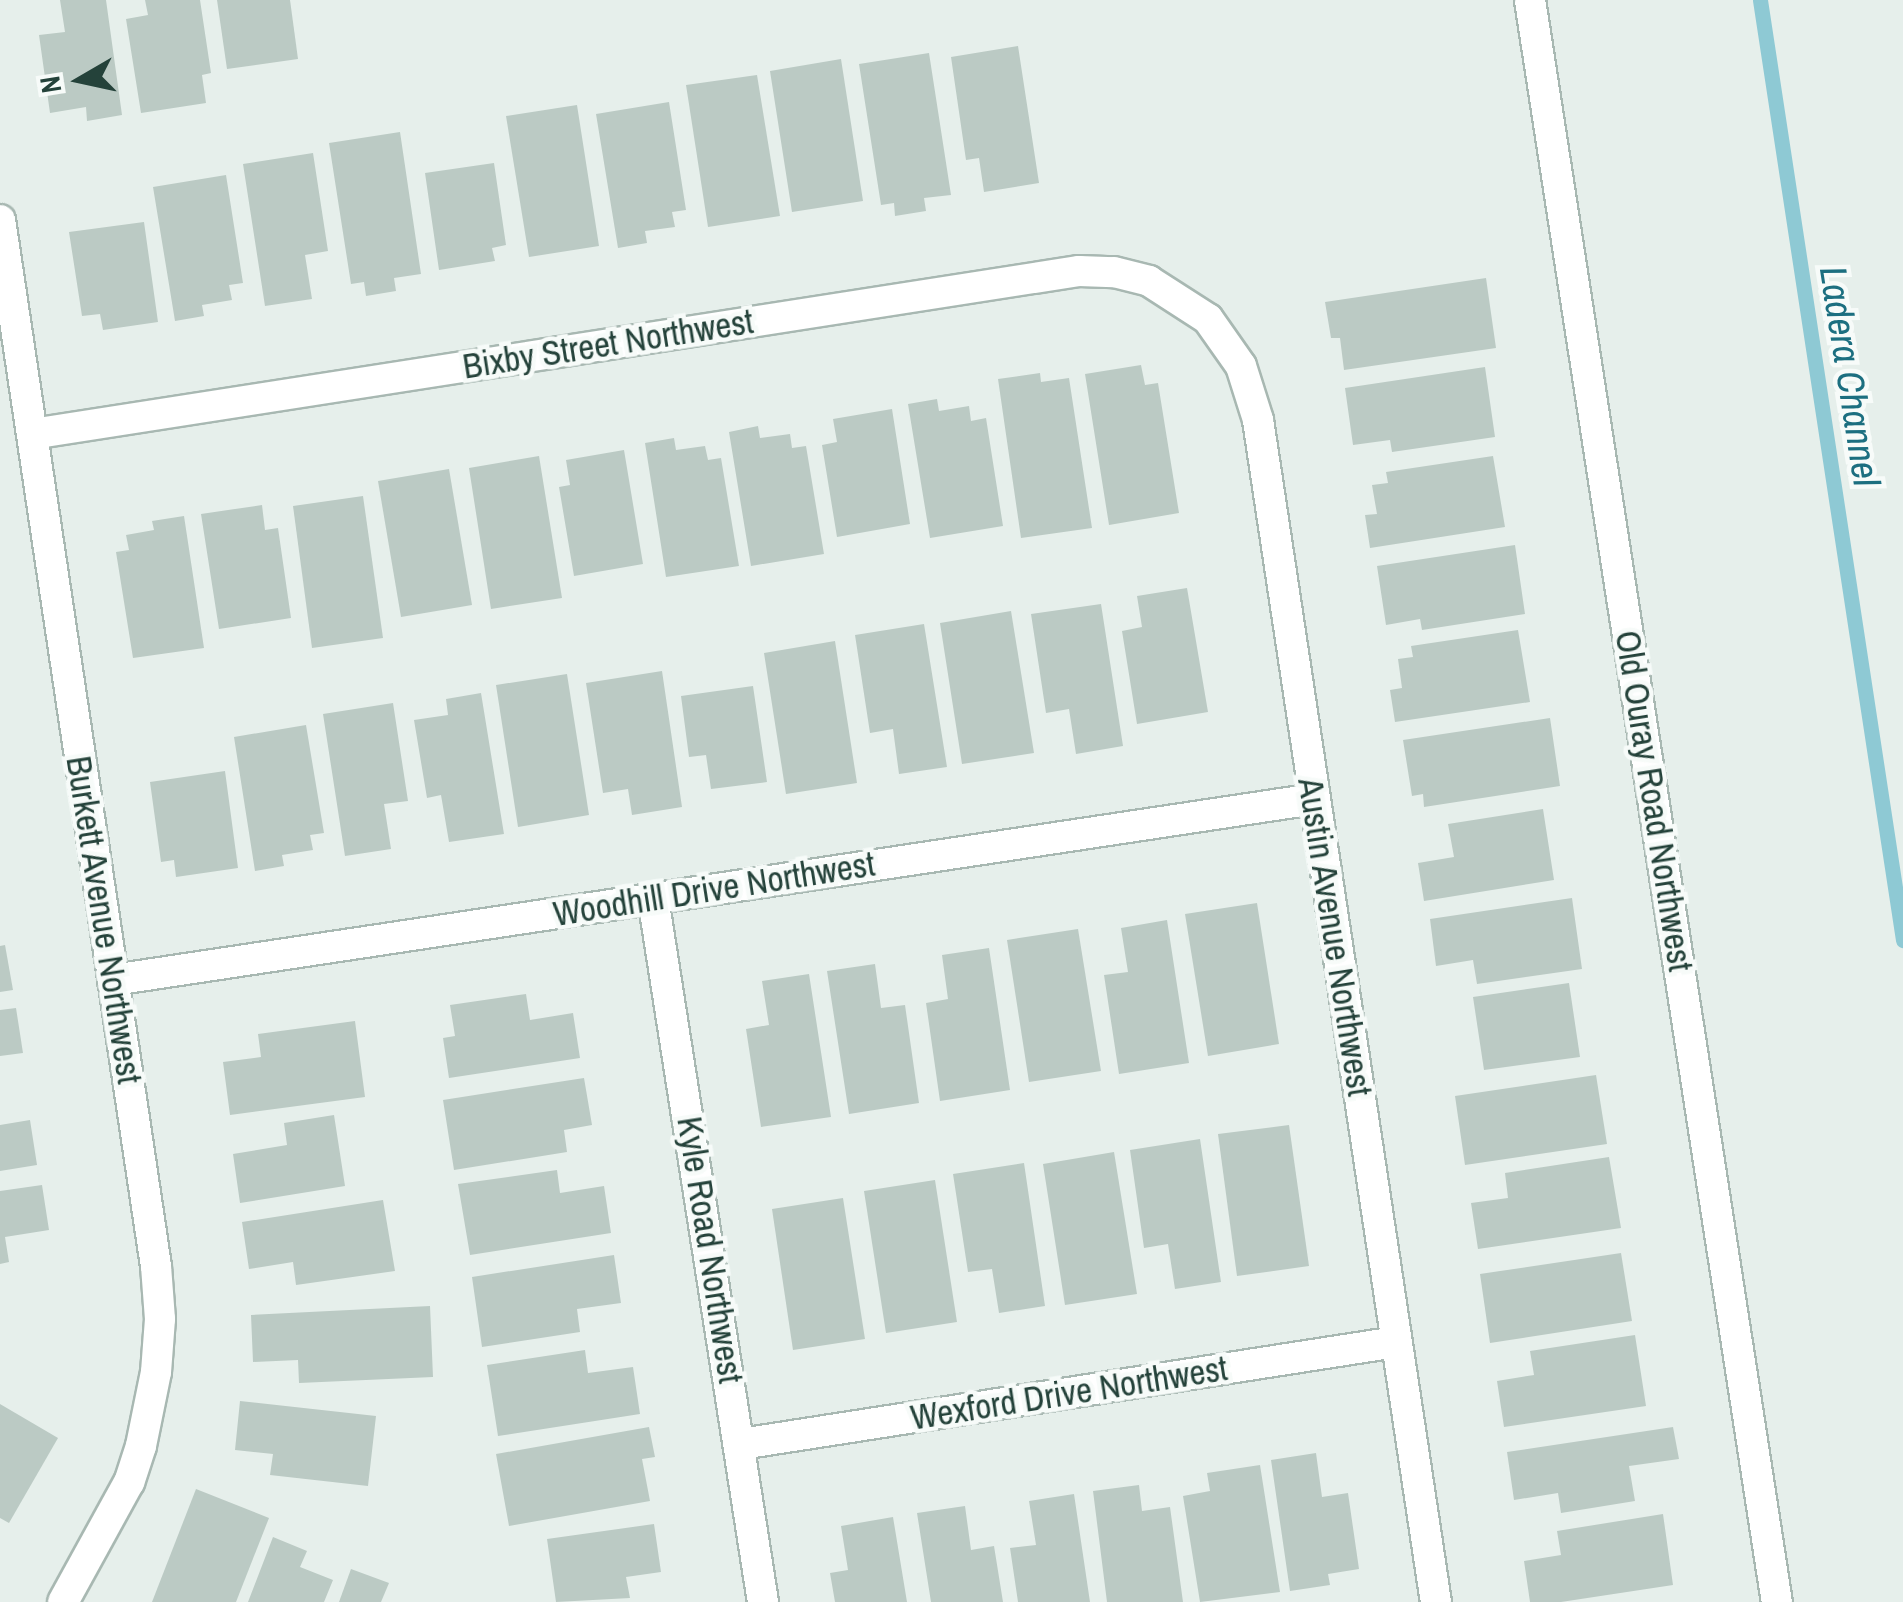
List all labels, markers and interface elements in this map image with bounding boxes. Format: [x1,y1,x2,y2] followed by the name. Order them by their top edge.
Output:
[30,30,130,130] north arrow
[30,74,70,96] text: N
[1810,263,1890,489] water label: Ladera Channel
[460,300,756,388] street label: Bixby Street Northwest
[1606,628,1702,974] street label: Old Ouray Road Northwest
[57,752,151,1088] street label: Burkett Avenue Northwest
[1289,774,1381,1100] street label: Austin Avenue Northwest
[550,843,878,935] street label: Woodhill Drive Northwest
[668,1114,752,1386] street label: Kyle Road Northwest
[908,1347,1230,1439] street label: Wexford Drive Northwest

